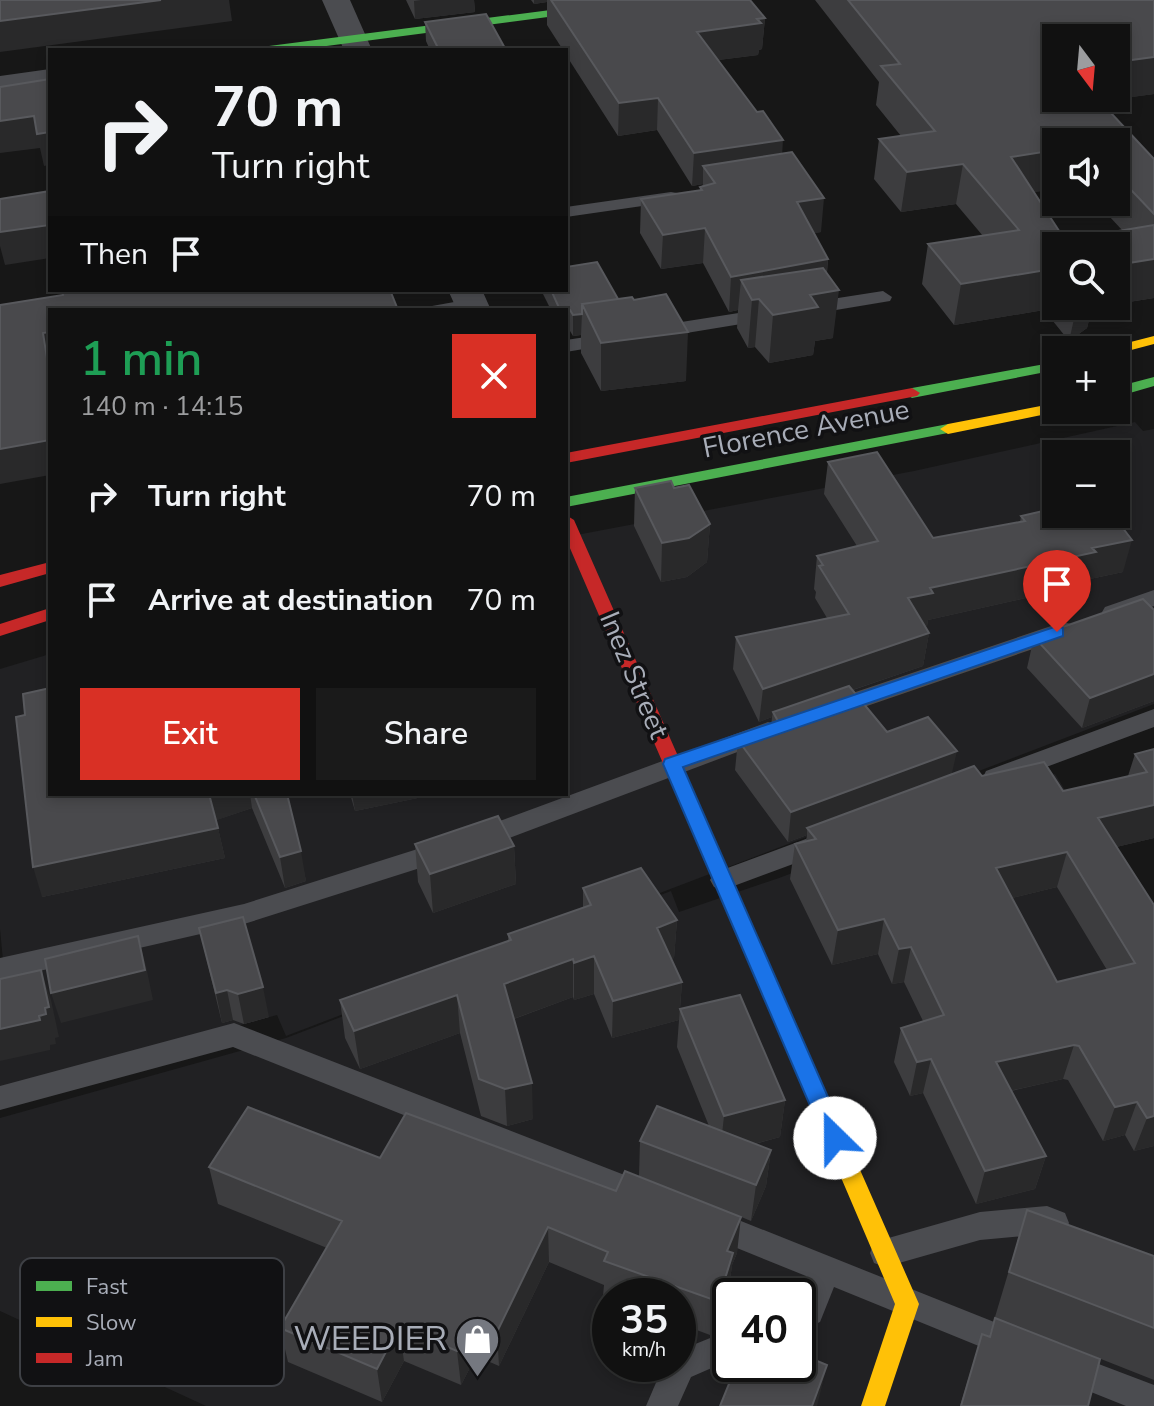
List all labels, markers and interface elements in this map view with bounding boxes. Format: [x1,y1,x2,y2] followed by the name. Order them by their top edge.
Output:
[1042,24,1130,112] north arrow
[1042,24,1130,528] map controls
[212,69,343,146] text: 70 m
[80,80,184,184] icon: right
[1042,128,1130,216] button: sound
[212,142,369,191] text: Turn right
[164,232,208,276] icon: arrive
[1042,232,1130,320] button: search
[80,234,148,275] text: Then
[80,326,202,392] text: 1 min
[452,334,536,418] button: close
[1042,336,1130,424] button: +
[80,389,243,424] text: 140 m · 14:15
[699,390,913,468] street label: Florence Avenue
[1042,440,1130,528] button: −
[80,474,124,518] icon: right
[148,476,286,517] text: Turn right
[467,476,536,517] text: 70 m
[1023,550,1091,632] pin
[1035,562,1079,606] icon: arrive
[80,578,124,622] icon: arrive
[148,580,433,621] text: Arrive at destination
[467,580,536,621] text: 70 m
[590,606,678,744] street label: Inez Street
[80,688,300,780] button: Exit
[316,688,536,780] button: Share
[793,1096,877,1180] position arrow
[20,1258,284,1386] legend
[86,1272,128,1302] text: Fast
[712,1278,816,1382] speed limit sign: 40
[620,1293,668,1347] text: 35
[86,1308,137,1338] text: Slow
[454,1315,502,1378] shop icon: WEEDIER
[293,1316,447,1362] place label: WEEDIER
[622,1336,666,1363] text: km/h
[85,1344,124,1374] text: Jam

